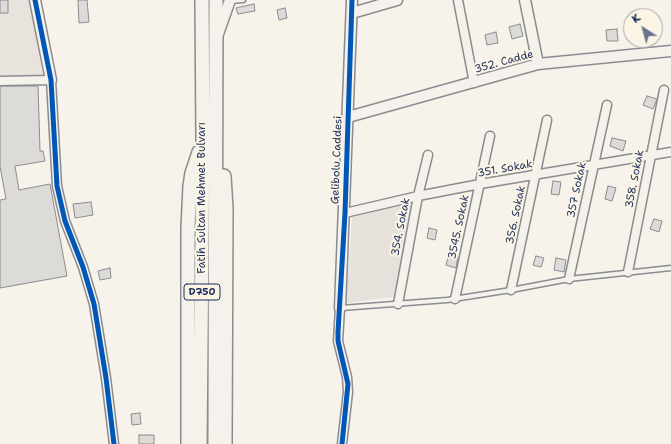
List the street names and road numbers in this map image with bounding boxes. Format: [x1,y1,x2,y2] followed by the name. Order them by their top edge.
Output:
[473,48,535,76] street label: 352. Cadde
[329,116,345,204] street label: Gelibolu Caddesi
[195,122,209,274] street label: Fatih Sultan Mehmet Bulvarı
[623,149,647,209] street label: 358. Sokak
[476,158,534,180] street label: 351. Sokak
[565,161,589,219] street label: 357 Sokak
[503,185,529,245] street label: 356. Sokak
[446,193,472,261] street label: 3545. Sokak
[389,197,413,257] street label: 354. Sokak
[184,284,220,300] road number: D750

